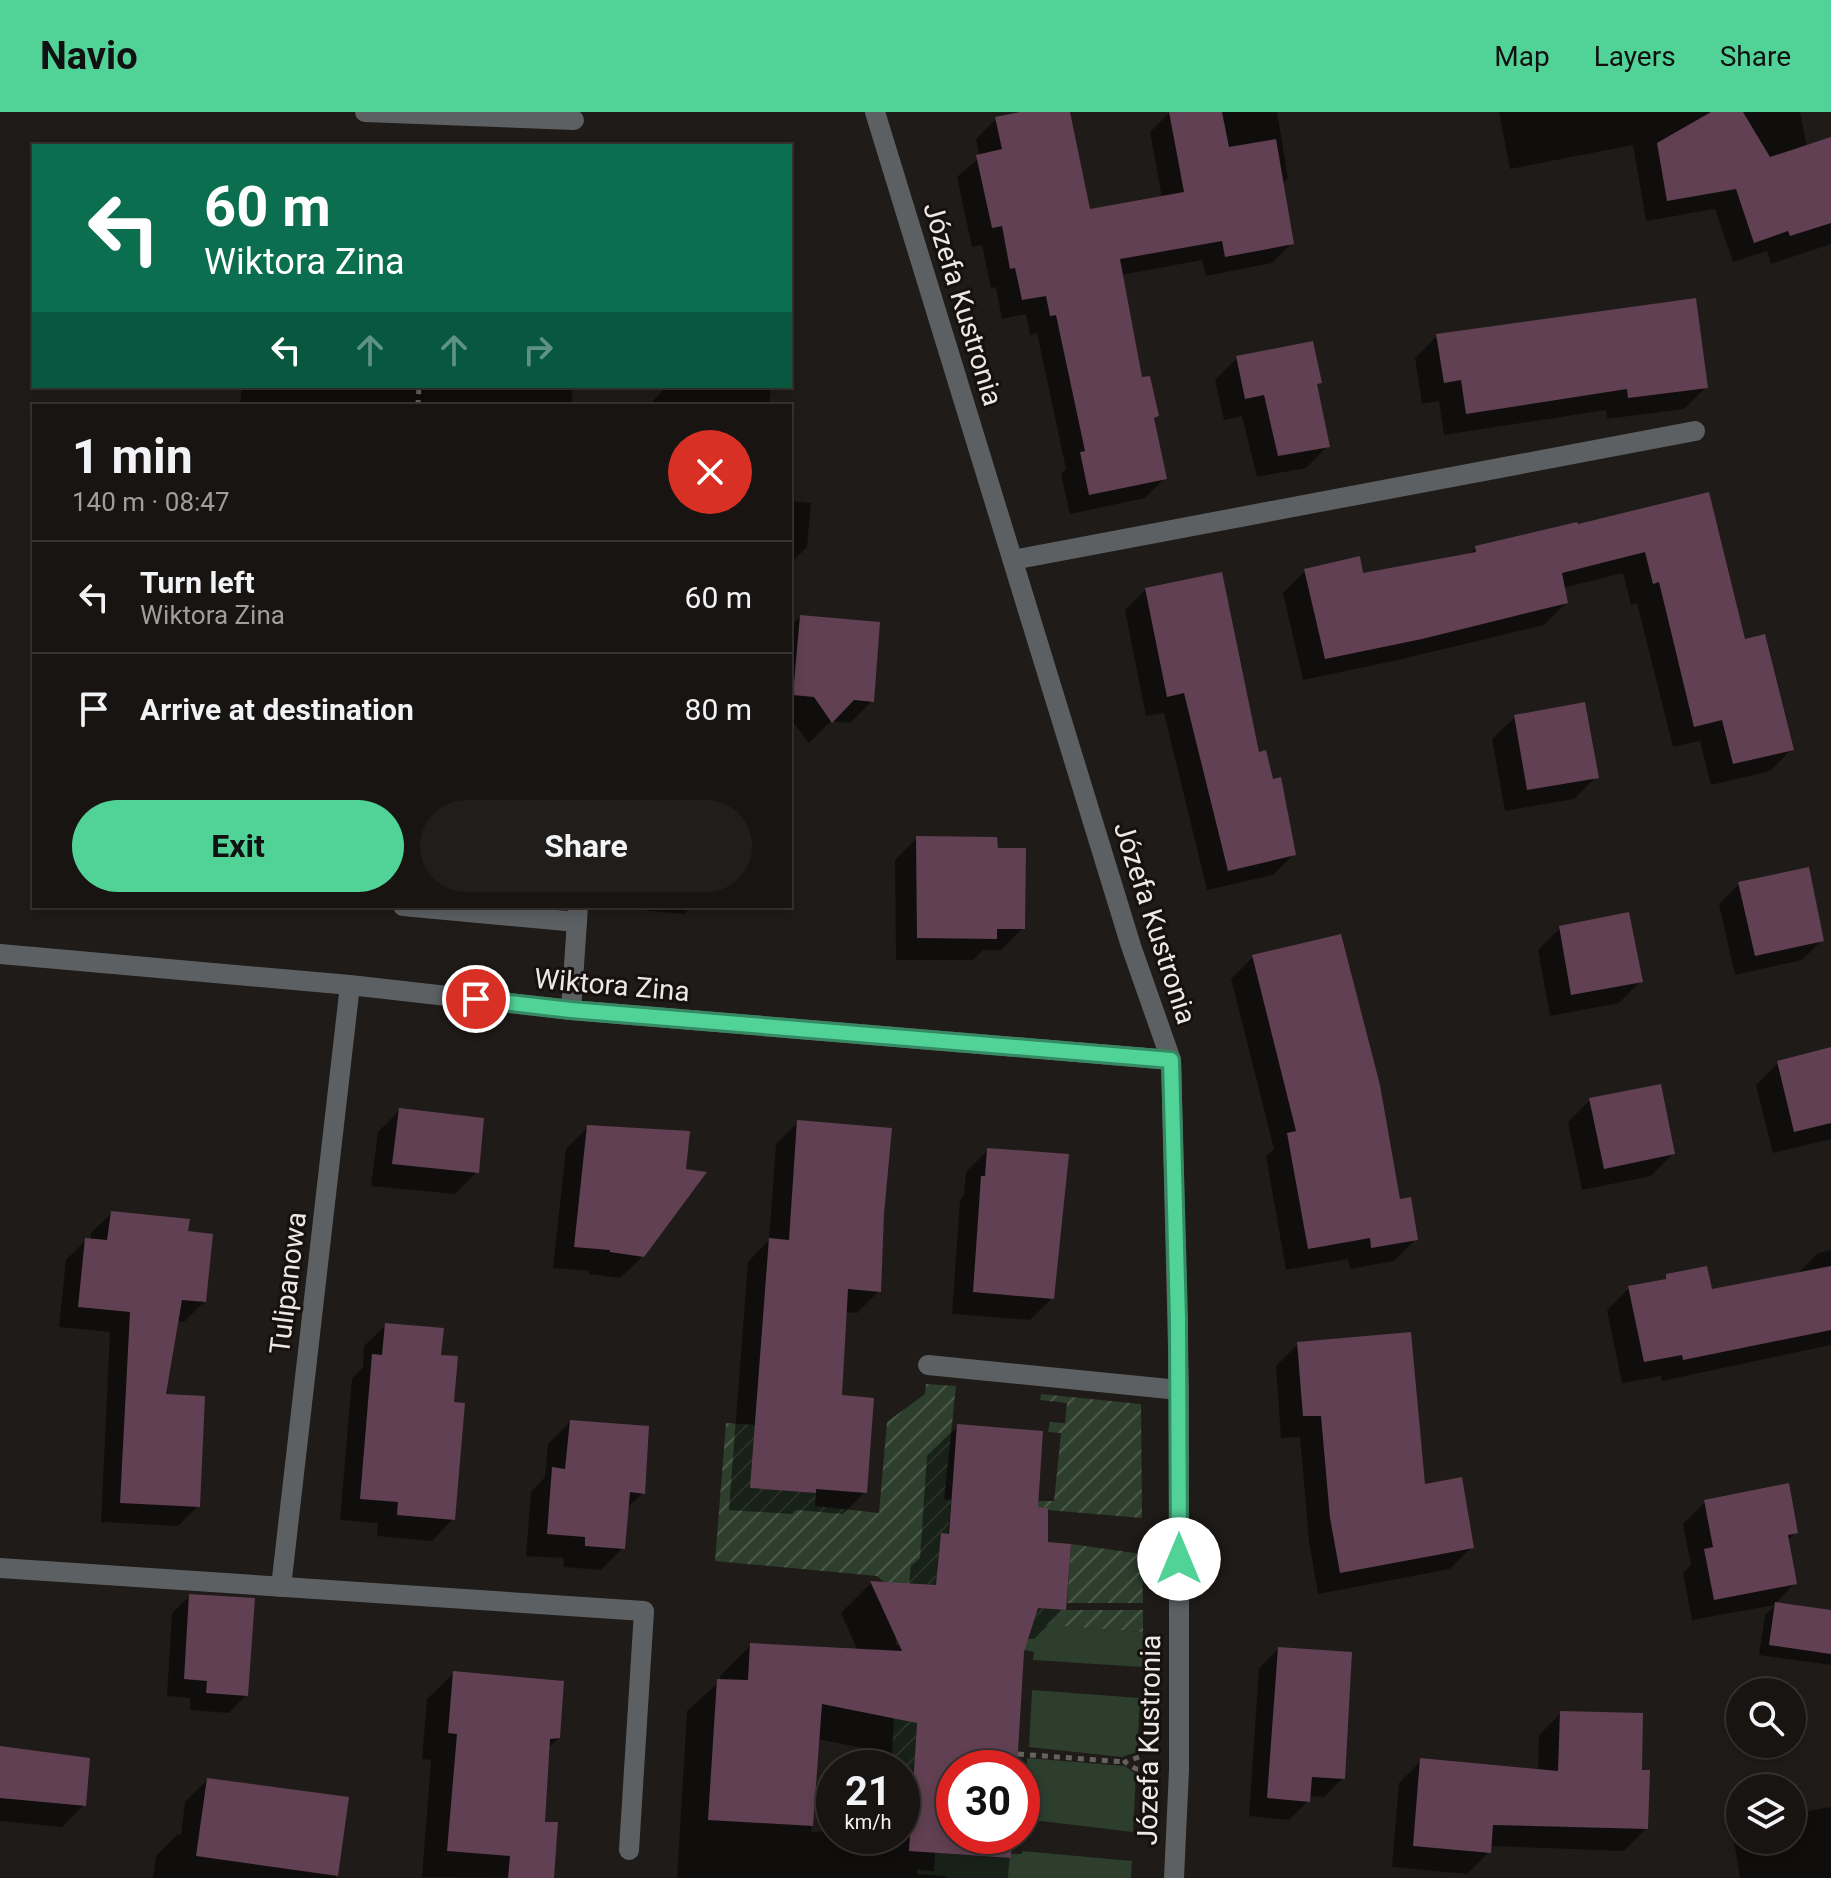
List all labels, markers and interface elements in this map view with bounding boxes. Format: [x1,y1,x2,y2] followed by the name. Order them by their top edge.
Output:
[40,34,138,78] text: Navio
[1494,40,1550,73] text: Map
[1594,40,1676,73] text: Layers
[1720,40,1791,73] text: Share
[204,174,331,240] text: 60 m
[72,176,176,280] icon: left
[916,198,1010,410] street label: Józefa Kustronia
[204,241,405,283] text: Wiktora Zina
[264,328,308,372] icon: left
[348,328,392,372] icon: ahead
[432,328,476,372] icon: ahead
[516,328,560,372] icon: right
[72,428,193,485] text: 1 min
[668,430,752,514] button: close
[72,487,230,517] text: 140 m · 08:47
[140,565,255,600] text: Turn left
[72,575,116,619] icon: left
[685,580,752,615] text: 60 m
[140,600,285,630] text: Wiktora Zina
[72,687,116,731] icon: arrive
[140,692,414,727] text: Arrive at destination
[685,692,752,727] text: 80 m
[72,800,404,892] button: Exit
[420,800,752,892] button: Share
[1107,818,1203,1028] street label: Józefa Kustronia
[533,962,691,1008] street label: Wiktora Zina
[442,965,510,1033] pin
[454,977,498,1021] icon: arrive
[263,1210,313,1356] street label: Tulipanowa
[1137,1517,1221,1601] position arrow
[1131,1634,1167,1846] street label: Józefa Kustronia
[1726,1678,1806,1854] map controls
[1726,1678,1806,1758] button: search
[936,1750,1040,1854] speed limit sign: 30
[845,1768,891,1815] text: 21
[1726,1774,1806,1854] button: layers
[845,1810,891,1834] text: km/h

